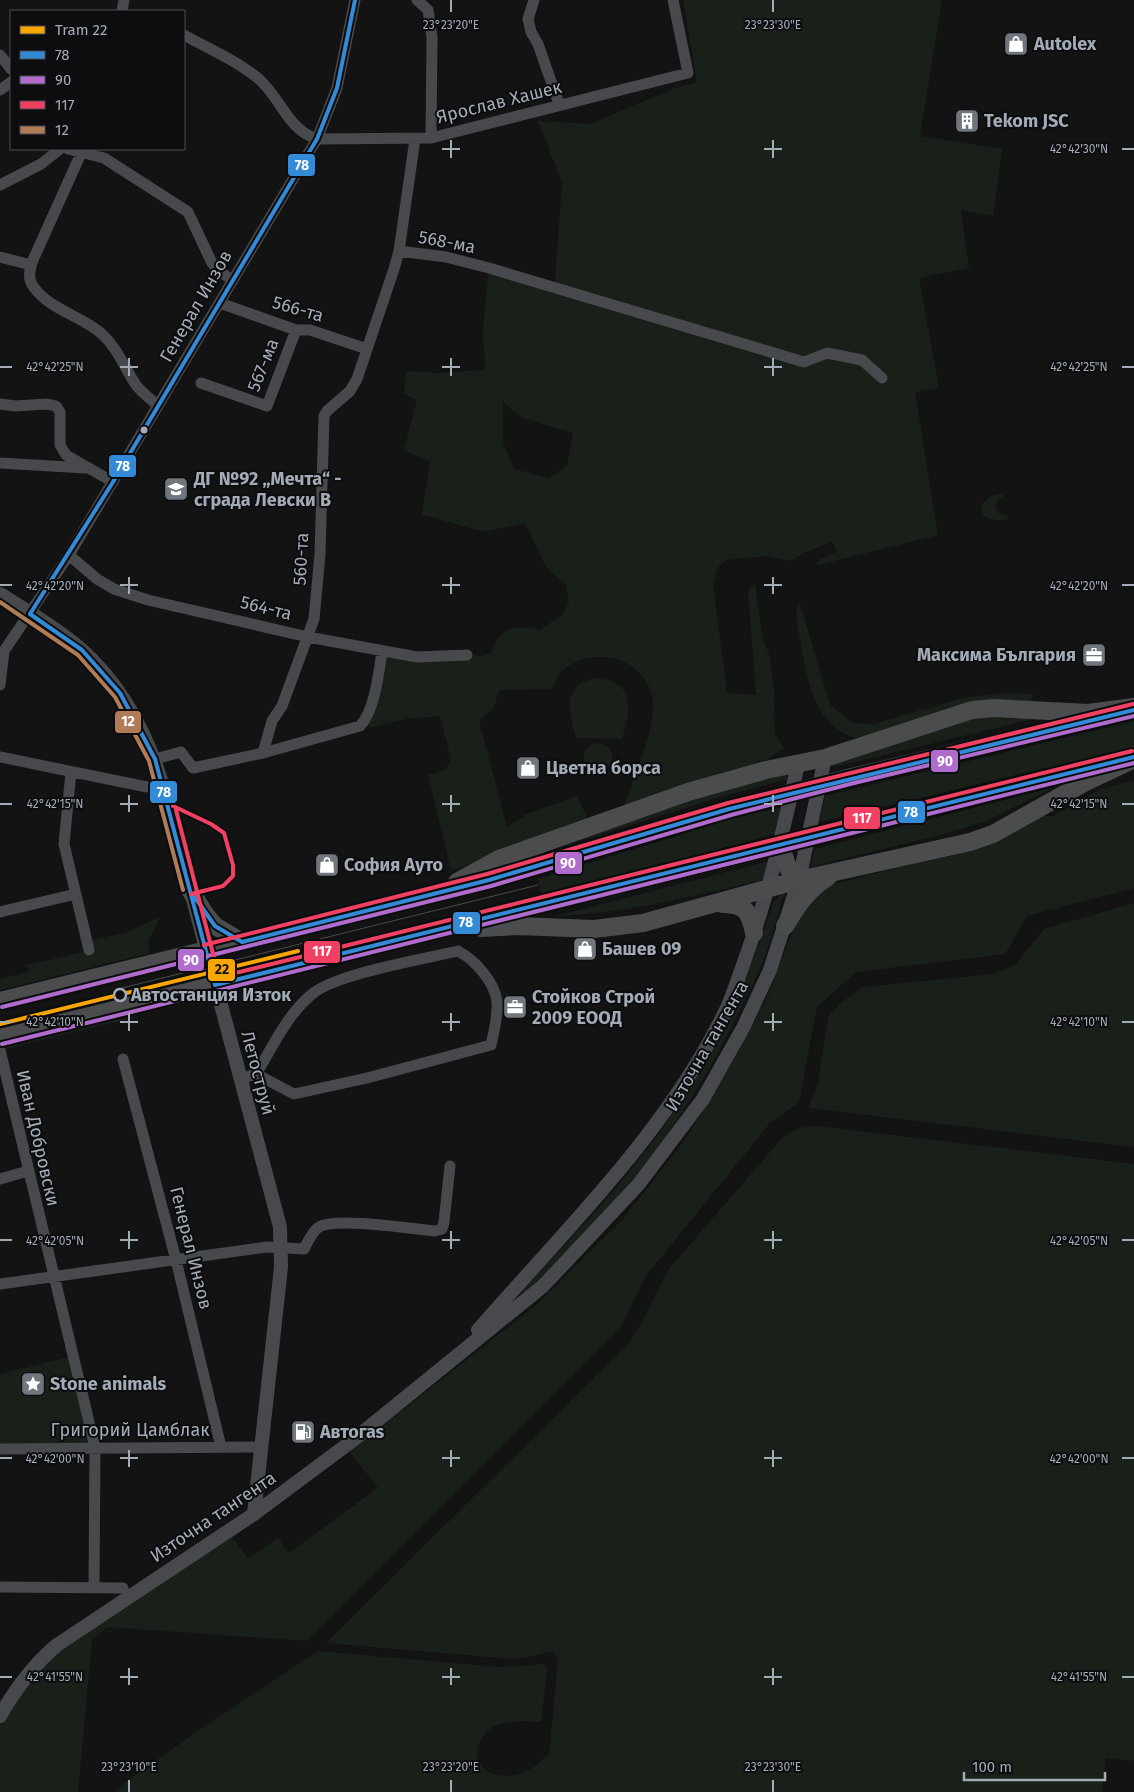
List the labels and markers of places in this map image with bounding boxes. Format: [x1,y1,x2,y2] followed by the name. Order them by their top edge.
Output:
[1003,31,1029,57] shop icon: Autolex
[1033,33,1097,55] place label: Autolex
[954,108,980,134] building icon: Tekom JSC
[984,110,1069,132] place label: Tekom JSC
[139,425,149,435] unlabelled marker
[193,468,342,511] place label: ДГ №92 „Мечта“ - сграда Левски В
[163,476,189,502] school or university icon: ДГ №92 „Мечта“ - сграда Левски В
[1081,642,1107,668] office icon: Максима България
[917,644,1076,666] place label: Максима България
[515,755,541,781] shop icon: Цветна борса
[546,757,661,779] place label: Цветна борса
[314,852,340,878] shop icon: София Ауто
[344,854,443,876] place label: София Ауто
[572,936,598,962] shop icon: Башев 09
[602,938,681,960] place label: Башев 09
[130,984,291,1006] place label: Автостанция Изток
[532,986,655,1029] place label: Стойков Строй 2009 ЕООД
[113,988,127,1002] marker: Автостанция Изток
[502,994,528,1020] office icon: Стойков Строй 2009 ЕООД
[20,1371,46,1397] place icon: Stone animals
[50,1373,167,1395] place label: Stone animals
[290,1419,316,1445] fuel station icon: Автогаѕ
[319,1421,385,1443] place label: Автогаѕ

